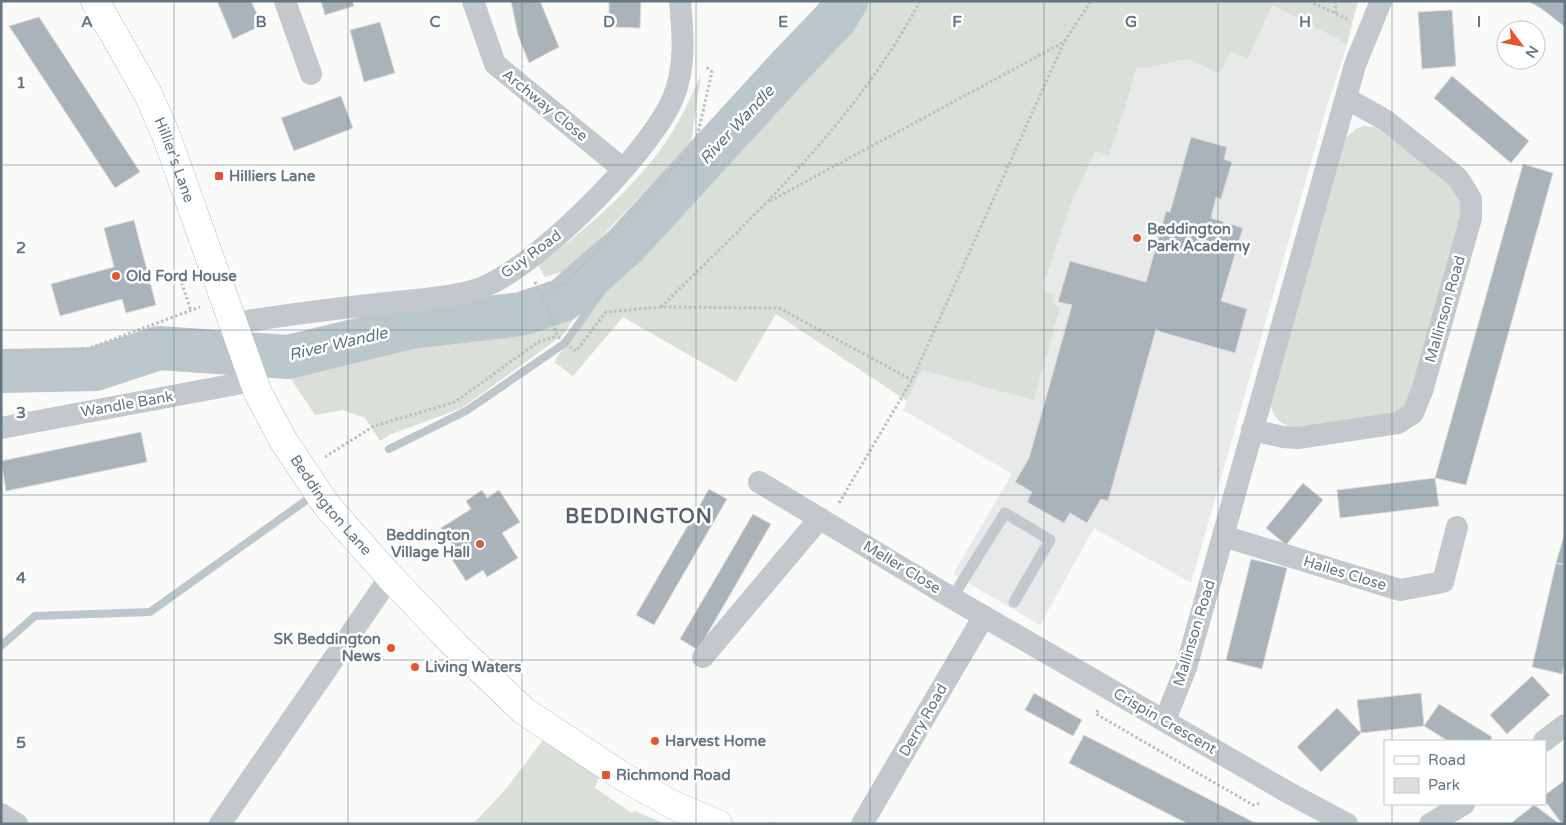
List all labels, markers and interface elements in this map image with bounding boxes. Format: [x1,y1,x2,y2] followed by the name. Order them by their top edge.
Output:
[81,12,93,32] text: A
[255,12,267,32] text: B
[429,12,441,32] text: C
[603,12,615,32] text: D
[778,12,788,32] text: E
[952,12,962,32] text: F
[1125,12,1137,32] text: G
[1299,12,1311,32] text: H
[1477,12,1481,32] text: I
[1496,20,1546,70] north arrow
[1521,42,1542,61] text: N
[499,65,591,145] street label: Archway Close
[16,73,26,93] text: 1
[695,81,779,169] water label: River Wandle
[150,114,198,205] street label: Hillier's Lane
[229,167,316,185] place label: Hilliers Lane
[213,170,225,182] marker: Hilliers Lane
[1147,220,1250,256] place label: Beddington Park Academy
[497,226,565,282] street label: Guy Road
[1131,232,1143,244] marker: Beddington Park Academy
[16,238,26,258] text: 2
[1421,253,1469,365] street label: Mallinson Road
[126,267,237,285] place label: Old Ford House
[110,270,122,282] marker: Old Ford House
[287,323,390,365] water label: River Wandle
[79,387,175,421] street label: Wandle Bank
[16,403,26,423] text: 3
[286,451,376,559] street label: Beddington Lane
[565,505,713,529] district label: BEDDINGTON
[386,526,470,562] place label: Beddington Village Hall
[860,537,944,597] street label: Meller Close
[474,538,486,550] marker: Beddington Village Hall
[1301,552,1389,594] street label: Hailes Close
[16,568,26,588] text: 4
[1169,578,1219,688] street label: Mallinson Road
[274,630,381,665] place label: SK Beddington News
[385,642,397,654] marker: SK Beddington News
[425,658,521,677] place label: Living Waters
[409,661,421,673] marker: Living Waters
[895,681,951,759] street label: Derry Road
[1110,684,1220,758] street label: Crispin Crescent
[665,732,767,750] place label: Harvest Home
[16,733,26,753] text: 5
[649,735,661,747] marker: Harvest Home
[1384,740,1546,805] legend
[1428,751,1466,769] text: Road
[616,766,731,784] place label: Richmond Road
[600,769,612,781] marker: Richmond Road
[1428,776,1460,794] text: Park

